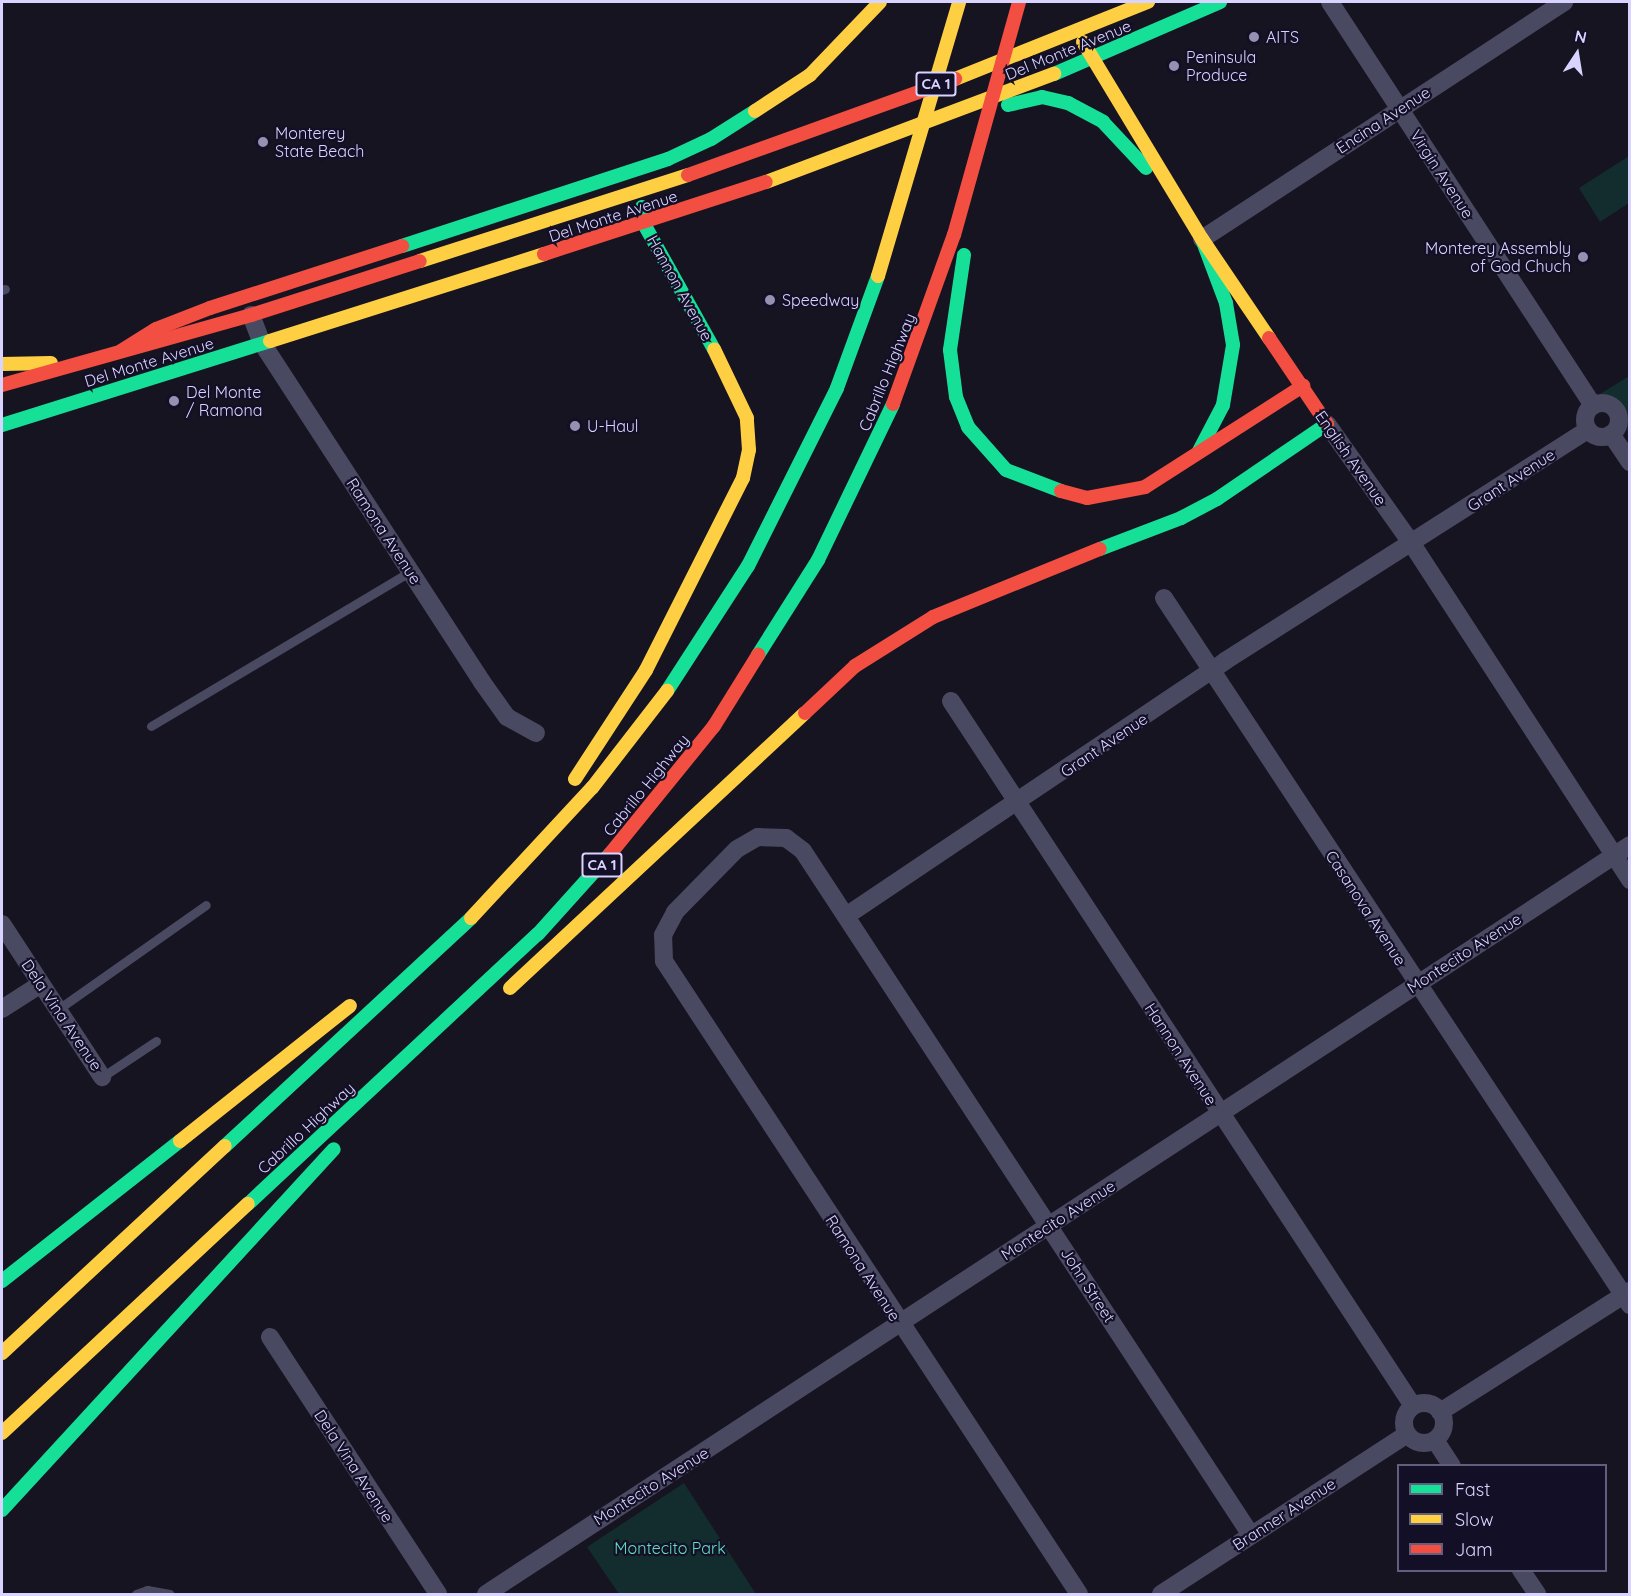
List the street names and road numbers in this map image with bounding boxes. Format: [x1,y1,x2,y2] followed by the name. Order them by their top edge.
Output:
[1002,16,1134,84] street label: Del Monte Avenue
[915,72,957,96] road number: CA 1
[1332,83,1434,157] street label: Encina Avenue
[1406,126,1478,222] street label: Virgin Avenue
[546,186,680,246] street label: Del Monte Avenue
[643,232,717,344] street label: Hannon Avenue
[855,310,919,434] street label: Cabrillo Highway
[82,333,216,391] street label: Del Monte Avenue
[1311,407,1391,509] street label: English Avenue
[1464,445,1558,515] street label: Grant Avenue
[343,474,425,588] street label: Ramona Avenue
[1057,709,1151,781] street label: Grant Avenue
[599,730,693,840] street label: Cabrillo Highway
[1322,847,1410,969] street label: Casanova Avenue
[581,853,623,877] road number: CA 1
[1403,909,1525,997] street label: Montecito Avenue
[18,956,106,1074] street label: Dela Vina Avenue
[1141,999,1221,1109] street label: Hannon Avenue
[254,1078,358,1178] street label: Cabrillo Highway
[997,1176,1119,1264] street label: Montecito Avenue
[822,1211,904,1325] street label: Ramona Avenue
[1057,1244,1119,1326] street label: John Street
[310,1406,398,1526] street label: Dela Vina Avenue
[590,1443,712,1529] street label: Montecito Avenue
[1229,1474,1339,1554] street label: Branner Avenue

